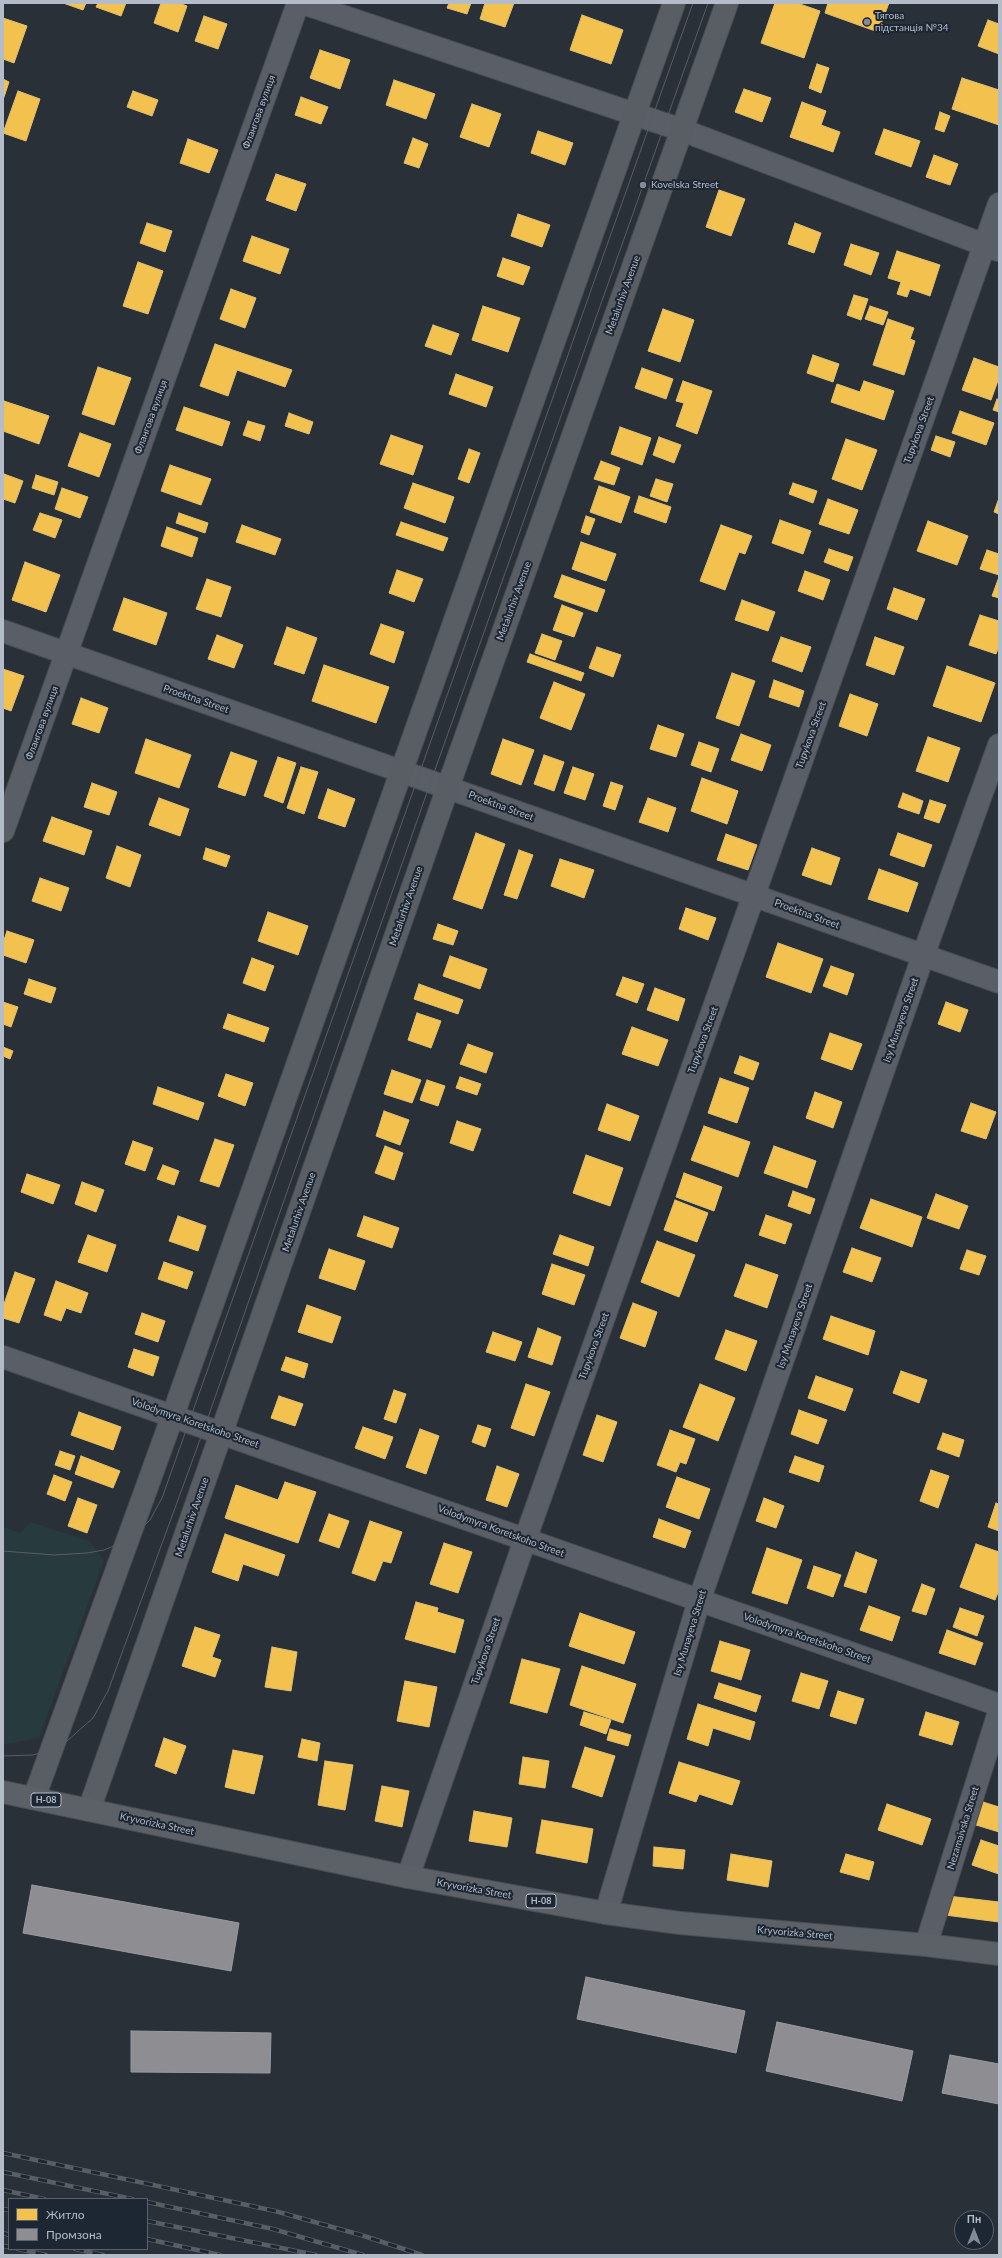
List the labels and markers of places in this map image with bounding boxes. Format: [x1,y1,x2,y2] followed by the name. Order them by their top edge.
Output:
[875,10,949,34] place label: Тягова пiдстанцiя №34
[862,17,872,27] marker: Тягова пiдстанцiя №34
[651,179,719,191] place label: Kovelska Street
[638,180,648,190] marker: Kovelska Street

